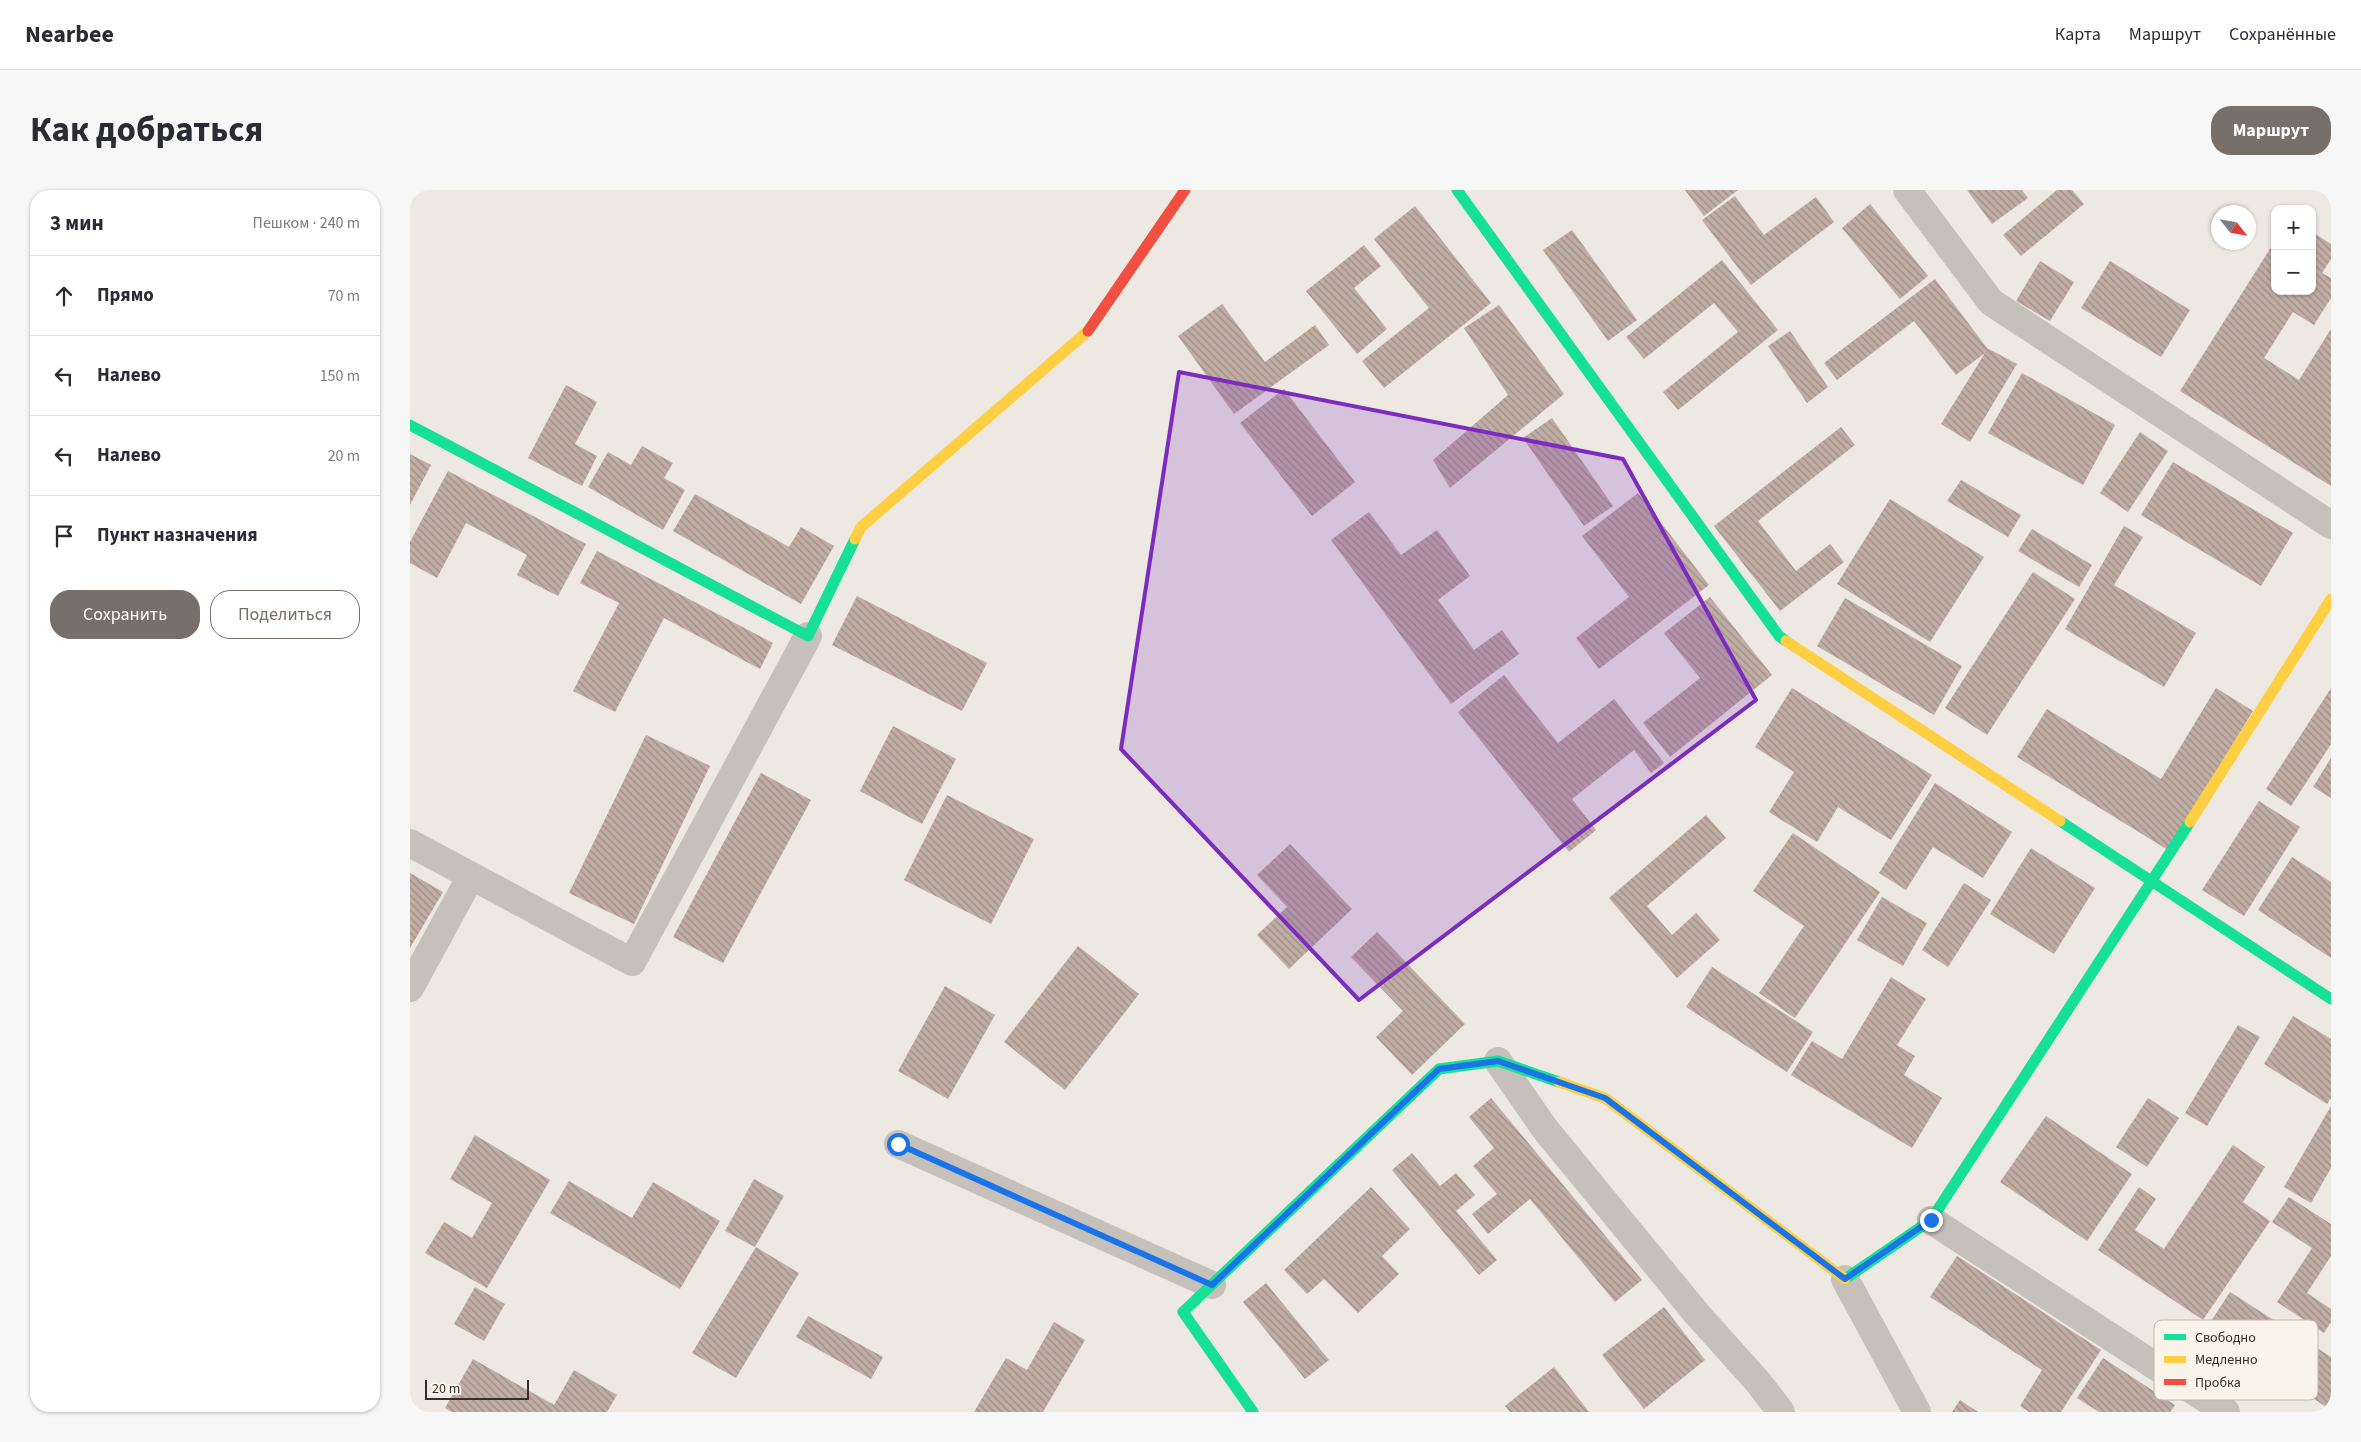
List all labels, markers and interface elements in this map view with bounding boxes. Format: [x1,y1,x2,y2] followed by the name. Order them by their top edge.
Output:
[25,17,114,52] text: Nearbee
[2055,22,2101,47] text: Карта
[2129,22,2201,47] text: Маршрут
[2229,22,2336,47] text: Сохранённые
[30,105,263,155] text: Как добраться
[2211,106,2331,155] button: Маршрут
[2211,205,2256,250] north arrow
[2271,205,2316,295] map controls
[2271,205,2316,250] button: +
[50,208,104,238] text: 3 мин
[253,212,360,234] text: Пешком · 240 m
[2271,250,2316,295] button: −
[50,282,78,310] icon: ahead
[97,282,154,309] text: Прямо
[328,285,360,307] text: 70 m
[50,362,78,390] icon: left
[97,362,161,389] text: Налево
[320,365,360,387] text: 150 m
[50,442,78,470] icon: left
[97,442,161,469] text: Налево
[328,445,360,467] text: 20 m
[50,522,78,550] icon: arrive
[97,522,258,549] text: Пункт назначения
[50,590,200,639] button: Сохранить
[210,590,360,639] button: Поделиться
[887,1133,910,1156] route start
[1920,1209,1943,1232] route end
[2154,1320,2318,1400] legend
[2195,1328,2256,1348] text: Свободно
[2195,1350,2258,1370] text: Медленно
[2195,1373,2241,1393] text: Пробка
[425,1377,529,1400] scale bar
[432,1379,460,1399] text: 20 m

